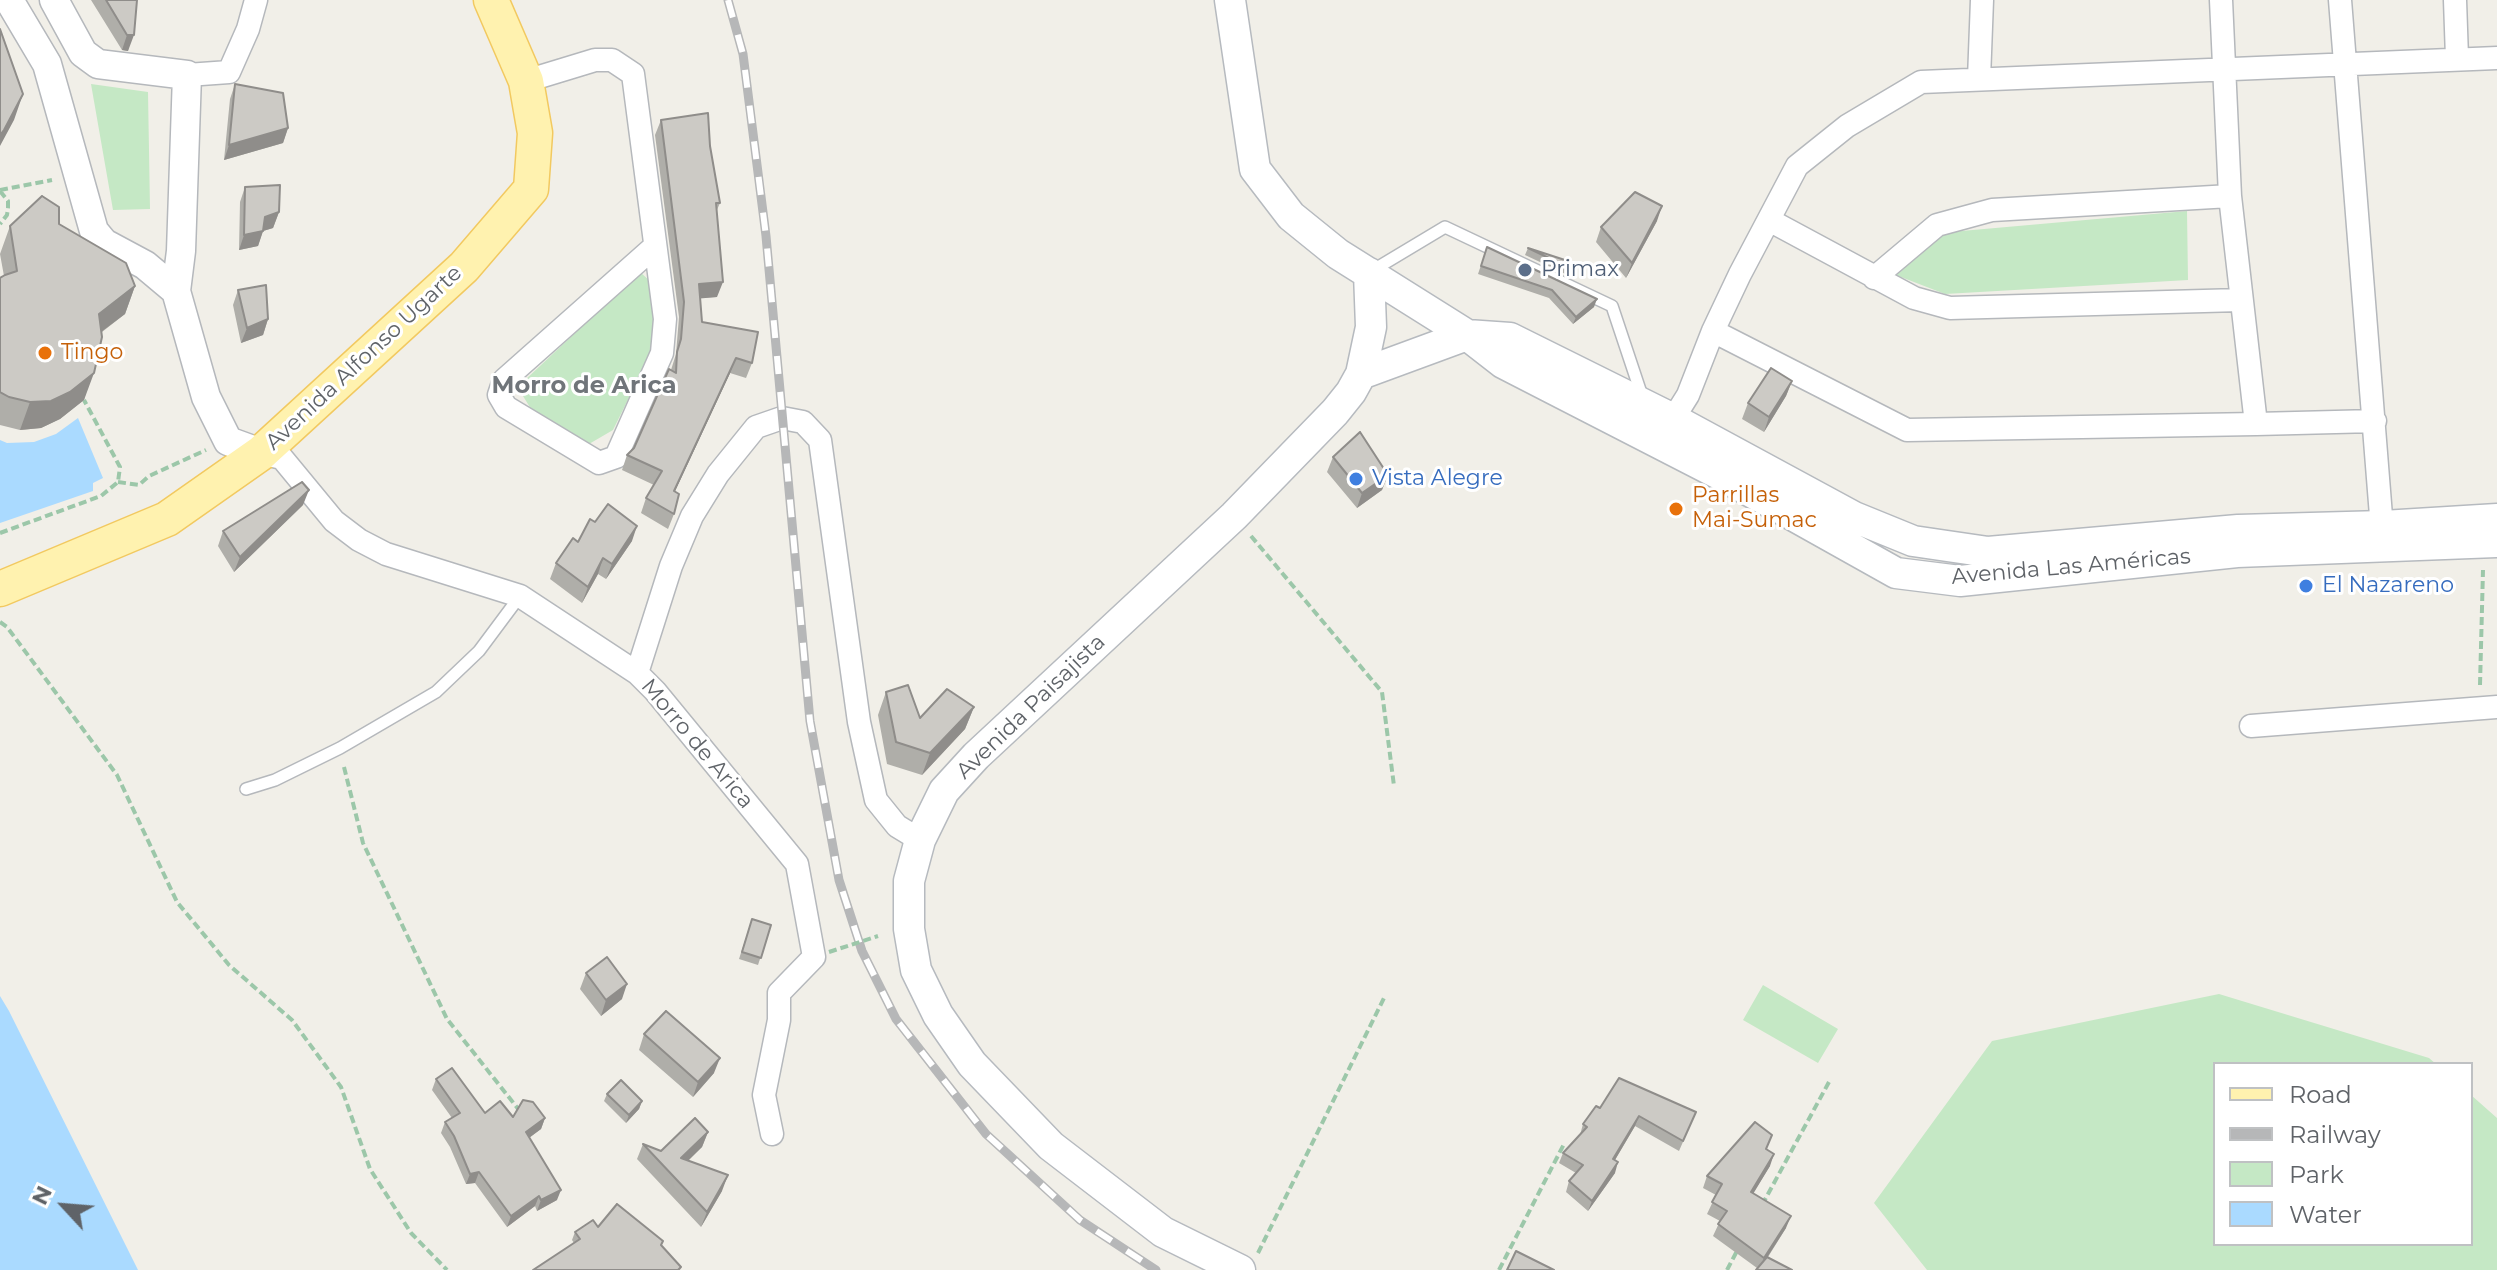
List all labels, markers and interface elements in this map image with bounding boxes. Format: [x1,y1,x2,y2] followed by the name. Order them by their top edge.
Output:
[1541,257,1619,283] place label: Primax
[260,260,468,456] street label: Avenida Alfonso Ugarte
[1516,261,1534,279] marker: Primax
[61,340,123,366] place label: Tingo
[36,344,54,362] marker: Tingo
[492,372,676,400] district label: Morro de Arica
[1372,466,1503,492] place label: Vista Alegre
[1347,470,1365,488] marker: Vista Alegre
[1692,483,1817,534] place label: Parrillas Mai-Sumac
[1667,500,1685,518] marker: Parrillas Mai-Sumac
[1950,543,2192,591] street label: Avenida Las Américas
[2322,573,2454,599] place label: El Nazareno
[2297,577,2315,595] marker: El Nazareno
[951,629,1111,785] street label: Avenida Paisajista
[635,674,759,814] street label: Morro de Arica
[2213,1062,2473,1246] legend
[2289,1080,2352,1109] text: Road
[2289,1120,2381,1149] text: Railway
[2289,1160,2344,1189] text: Park
[24,1166,104,1246] north arrow
[26,1181,58,1209] text: N
[2289,1200,2362,1229] text: Water

